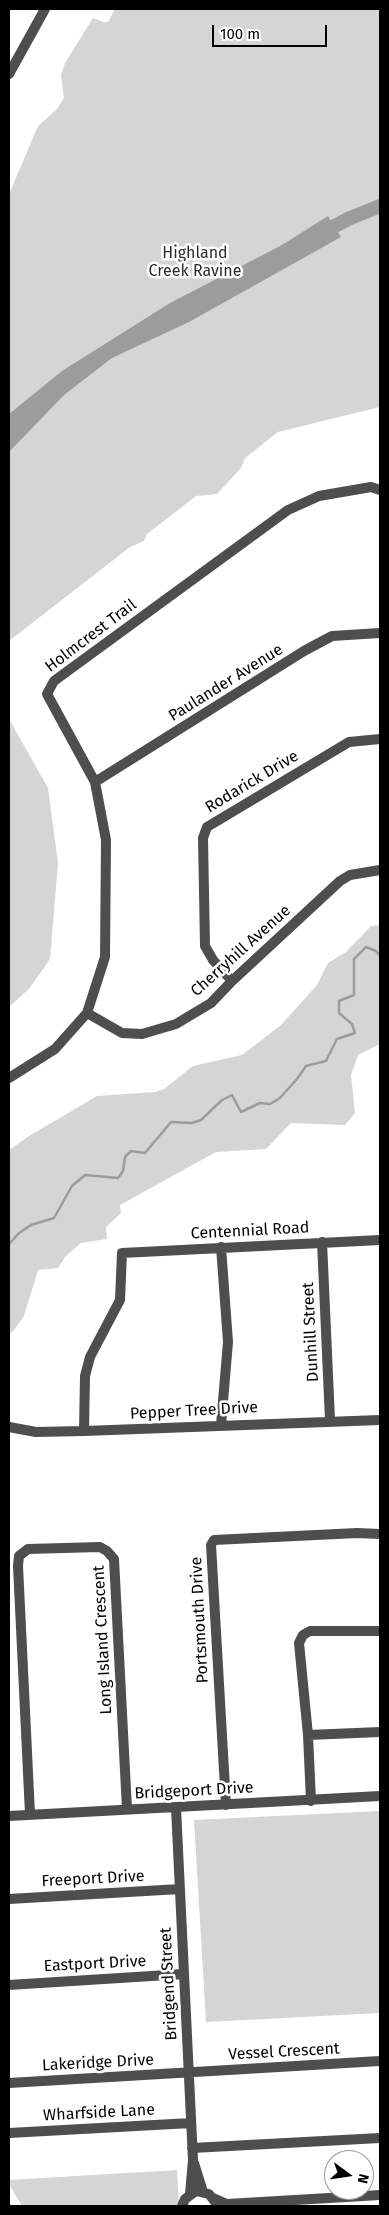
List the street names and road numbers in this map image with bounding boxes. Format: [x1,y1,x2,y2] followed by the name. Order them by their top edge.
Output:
[42,595,140,677] street label: Holmcrest Trail
[165,640,287,726] street label: Paulander Avenue
[202,747,302,817] street label: Rodarick Drive
[187,901,295,1001] street label: Cherryhill Avenue
[190,1218,310,1244] street label: Centennial Road
[299,1282,323,1382] street label: Dunhill Street
[129,1398,259,1424] street label: Pepper Tree Drive
[187,1556,213,1684] street label: Portsmouth Drive
[90,1565,116,1715] street label: Long Island Crescent
[134,1778,254,1804] street label: Bridgeport Drive
[41,1867,145,1891] street label: Freeport Drive
[156,1927,182,2041] street label: Bridgend Street
[43,1952,147,1976] street label: Eastport Drive
[228,2039,340,2065] street label: Vessel Crescent
[42,2050,154,2076] street label: Lakeridge Drive
[43,2100,155,2126] street label: Wharfside Lane

